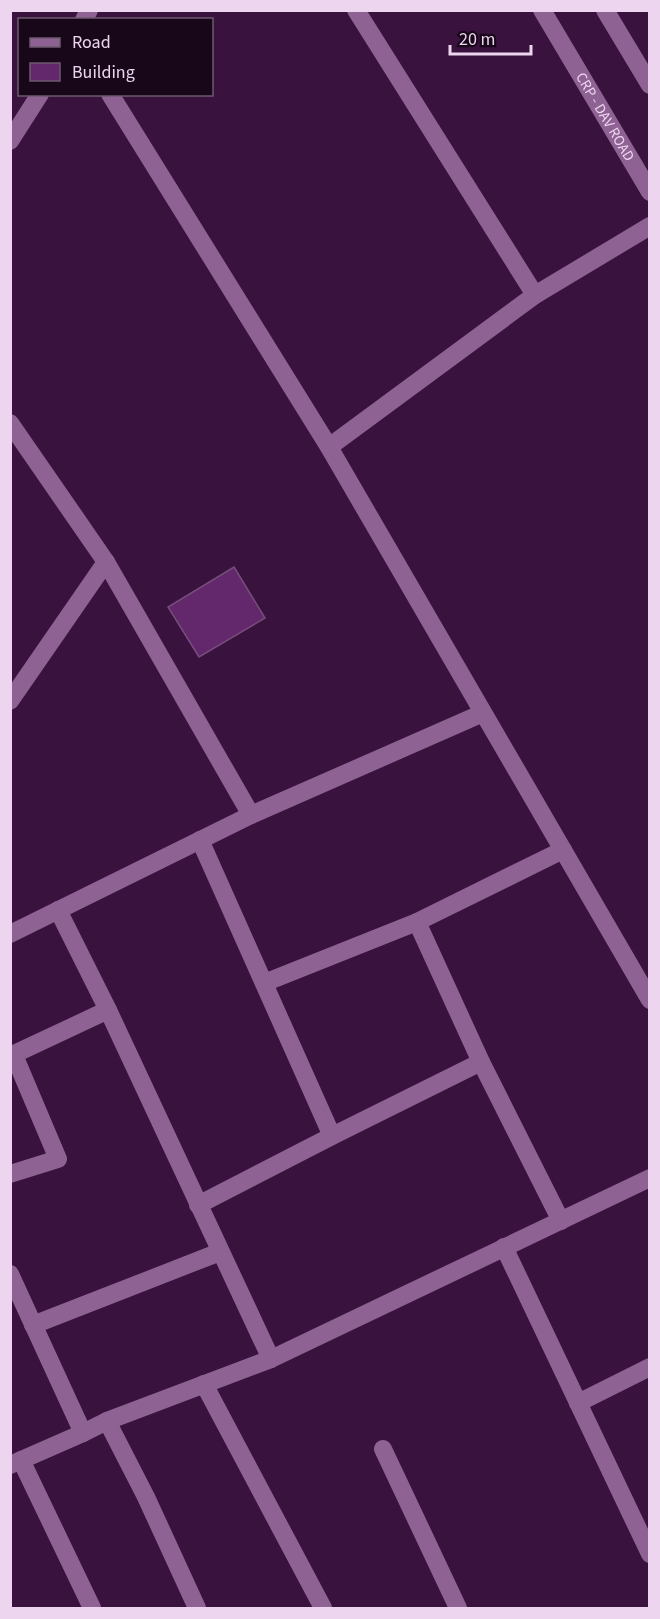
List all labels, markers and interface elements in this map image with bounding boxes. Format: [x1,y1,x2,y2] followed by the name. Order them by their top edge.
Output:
[18,18,213,96] legend
[450,18,531,56] scale bar
[459,27,495,52] text: 20 m
[72,30,111,55] text: Road
[72,60,135,85] text: Building
[570,69,639,165] street label: CRP - DAV ROAD

